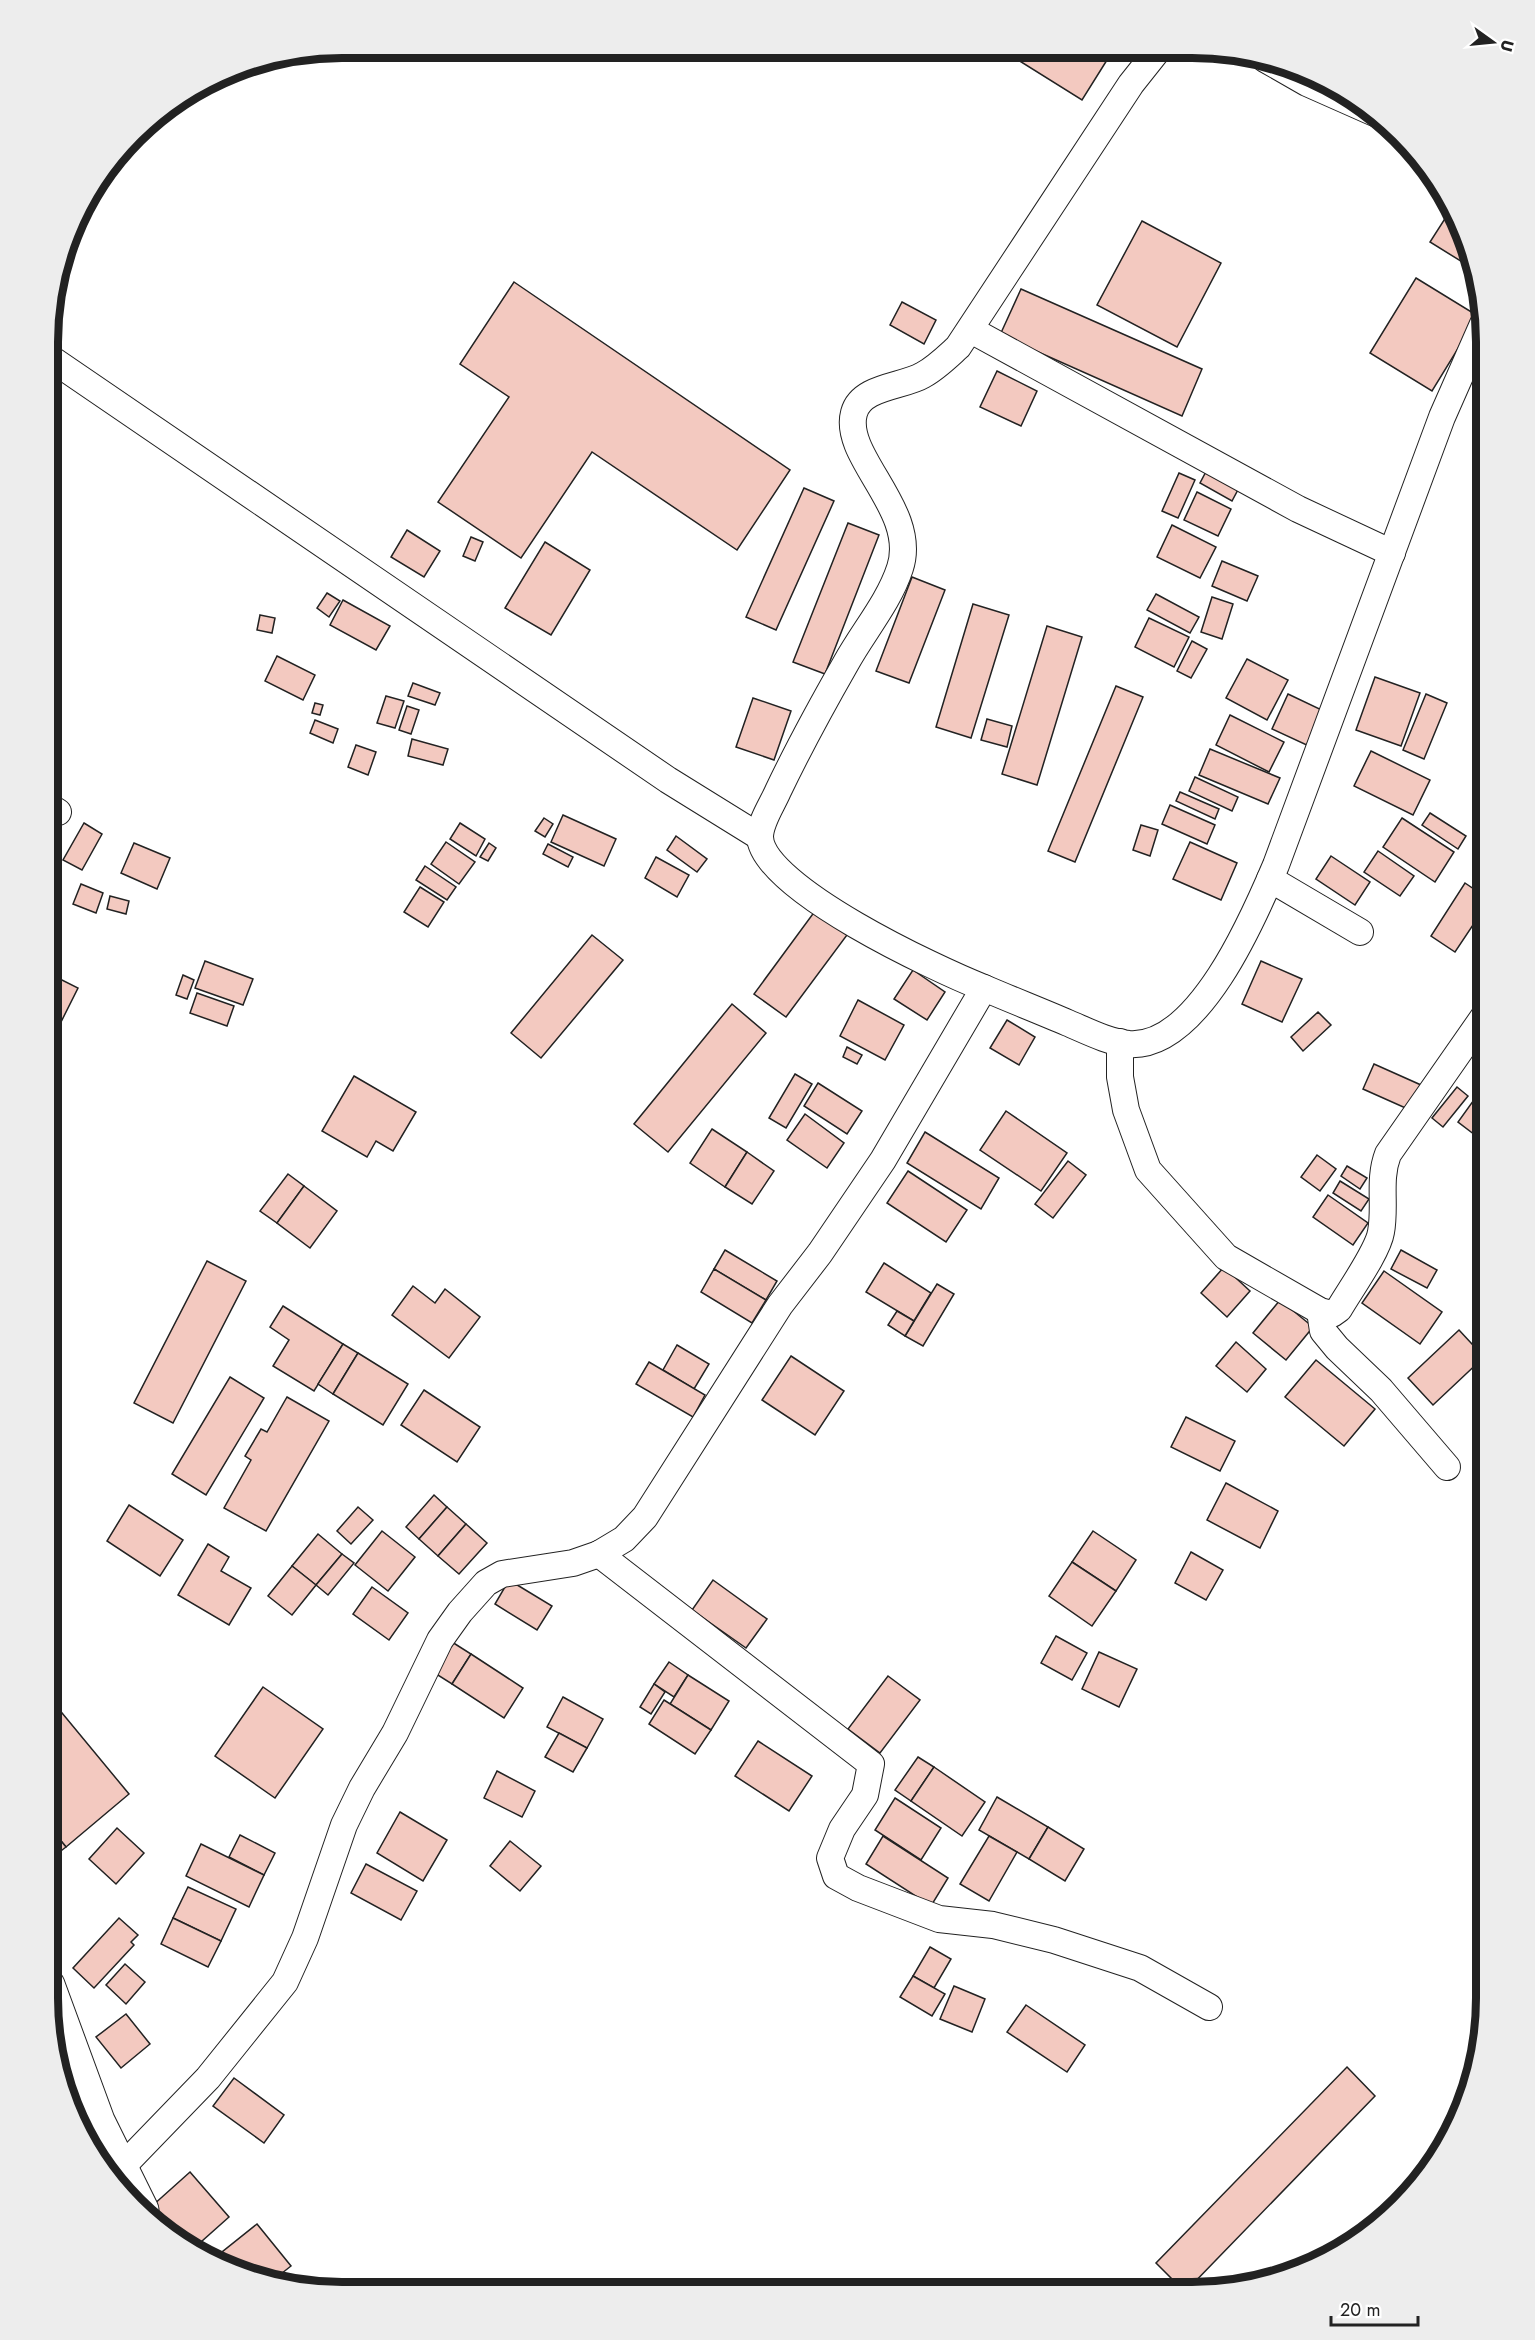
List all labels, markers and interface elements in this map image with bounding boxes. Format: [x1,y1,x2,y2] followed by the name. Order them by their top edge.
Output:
[1463,12,1523,72] north arrow
[1494,37,1520,54] text: U
[1331,2289,1418,2327] scale bar
[1340,2297,1380,2323] text: 20 m

